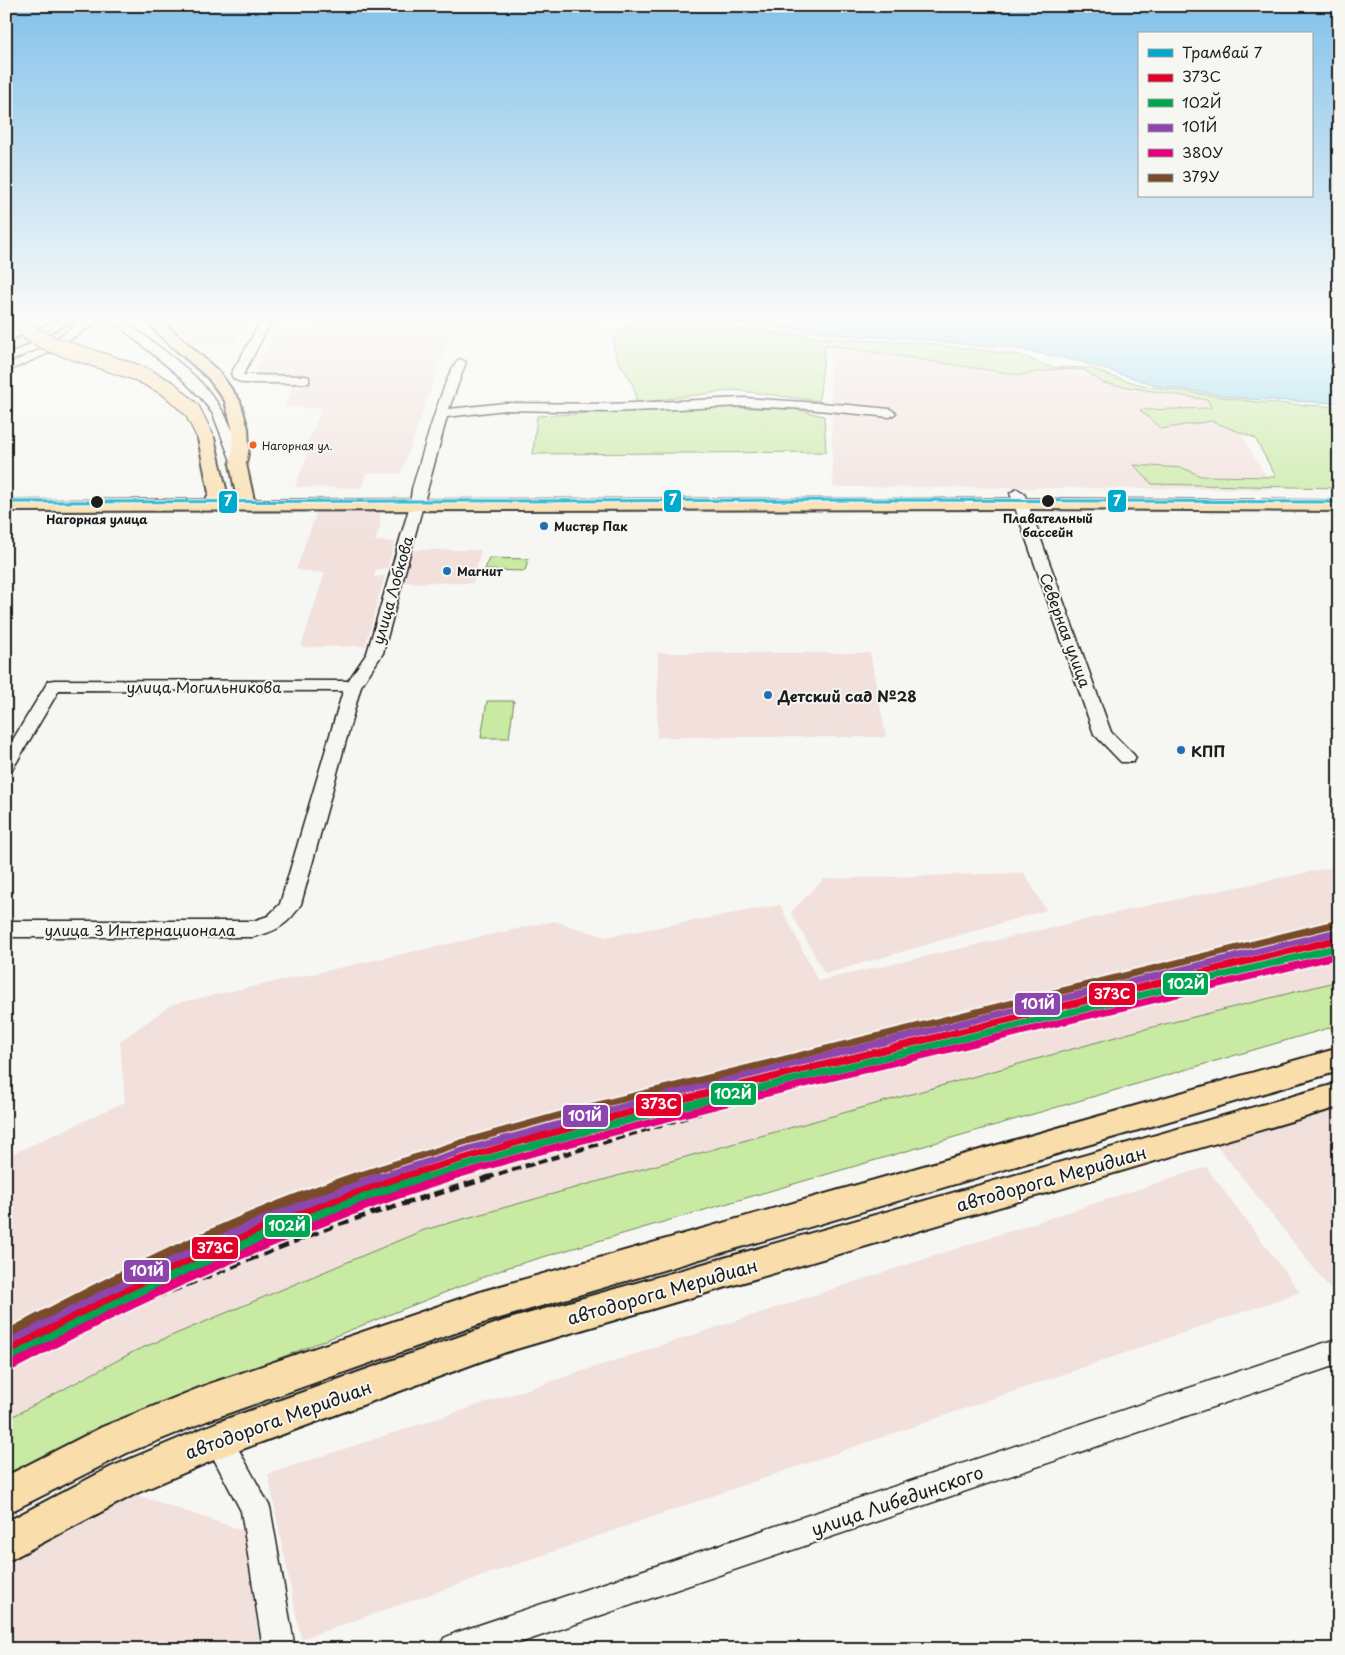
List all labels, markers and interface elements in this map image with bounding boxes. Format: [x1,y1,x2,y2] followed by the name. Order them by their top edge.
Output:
[1138,32,1312,198] legend
[1182,40,1263,63] text: Трамвай 7
[1182,64,1221,87] text: 373C
[1182,90,1222,113] text: 102Й
[1182,114,1217,137] text: 101Й
[1182,140,1223,163] text: 380У
[1182,164,1219,187] text: 379У
[262,437,333,454] place label: Нагорная ул.
[248,440,258,450] marker: Нагорная ул.
[663,489,682,513] line badge: 7
[669,489,678,510] text: 7
[1107,489,1127,513] line badge: 7
[218,490,238,514] line badge: 7
[224,490,233,511] text: 7
[1113,490,1122,511] text: 7
[1040,493,1056,509] marker: Плавательный бассейн
[89,494,105,510] marker: Нагорная улица
[1003,509,1093,541] place label: Плавательный бассейн
[46,510,148,528] place label: Нагорная улица
[554,517,628,535] place label: Мистер Пак
[538,520,550,532] marker: Мистер Пак
[366,532,419,647] street label: улица Лобкова
[457,562,503,580] place label: Магнит
[441,565,453,577] marker: Магнит
[1035,569,1098,691] street label: Северная улица
[126,675,282,698] street label: улица Могильникова
[777,684,917,707] place label: Детский сад №28
[762,689,774,701] marker: Детский сад №28
[1191,739,1226,762] place label: КПП
[1175,744,1187,756] marker: КПП
[45,918,236,941] street label: улица 3 Интернационала
[1162,972,1209,996] line badge: 102Й
[1167,973,1205,994] text: 102Й
[1088,982,1136,1006] line badge: 373C
[1094,983,1130,1004] text: 373C
[1014,992,1061,1016] line badge: 101Й
[1021,993,1055,1014] text: 101Й
[710,1082,757,1106] line badge: 102Й
[714,1083,752,1104] text: 102Й
[635,1093,682,1117] line badge: 373C
[641,1093,677,1114] text: 373C
[562,1104,609,1128] line badge: 101Й
[568,1105,602,1126] text: 101Й
[953,1138,1149,1218] street label: автодорога Меридиан
[264,1214,311,1238] line badge: 102Й
[268,1215,306,1236] text: 102Й
[191,1236,239,1260] line badge: 373C
[197,1237,233,1258] text: 373C
[564,1251,760,1331] street label: автодорога Меридиан
[123,1259,170,1283] line badge: 101Й
[130,1260,164,1281] text: 101Й
[181,1373,375,1465] street label: автодорога Меридиан
[807,1458,987,1542] street label: улица Либединского

